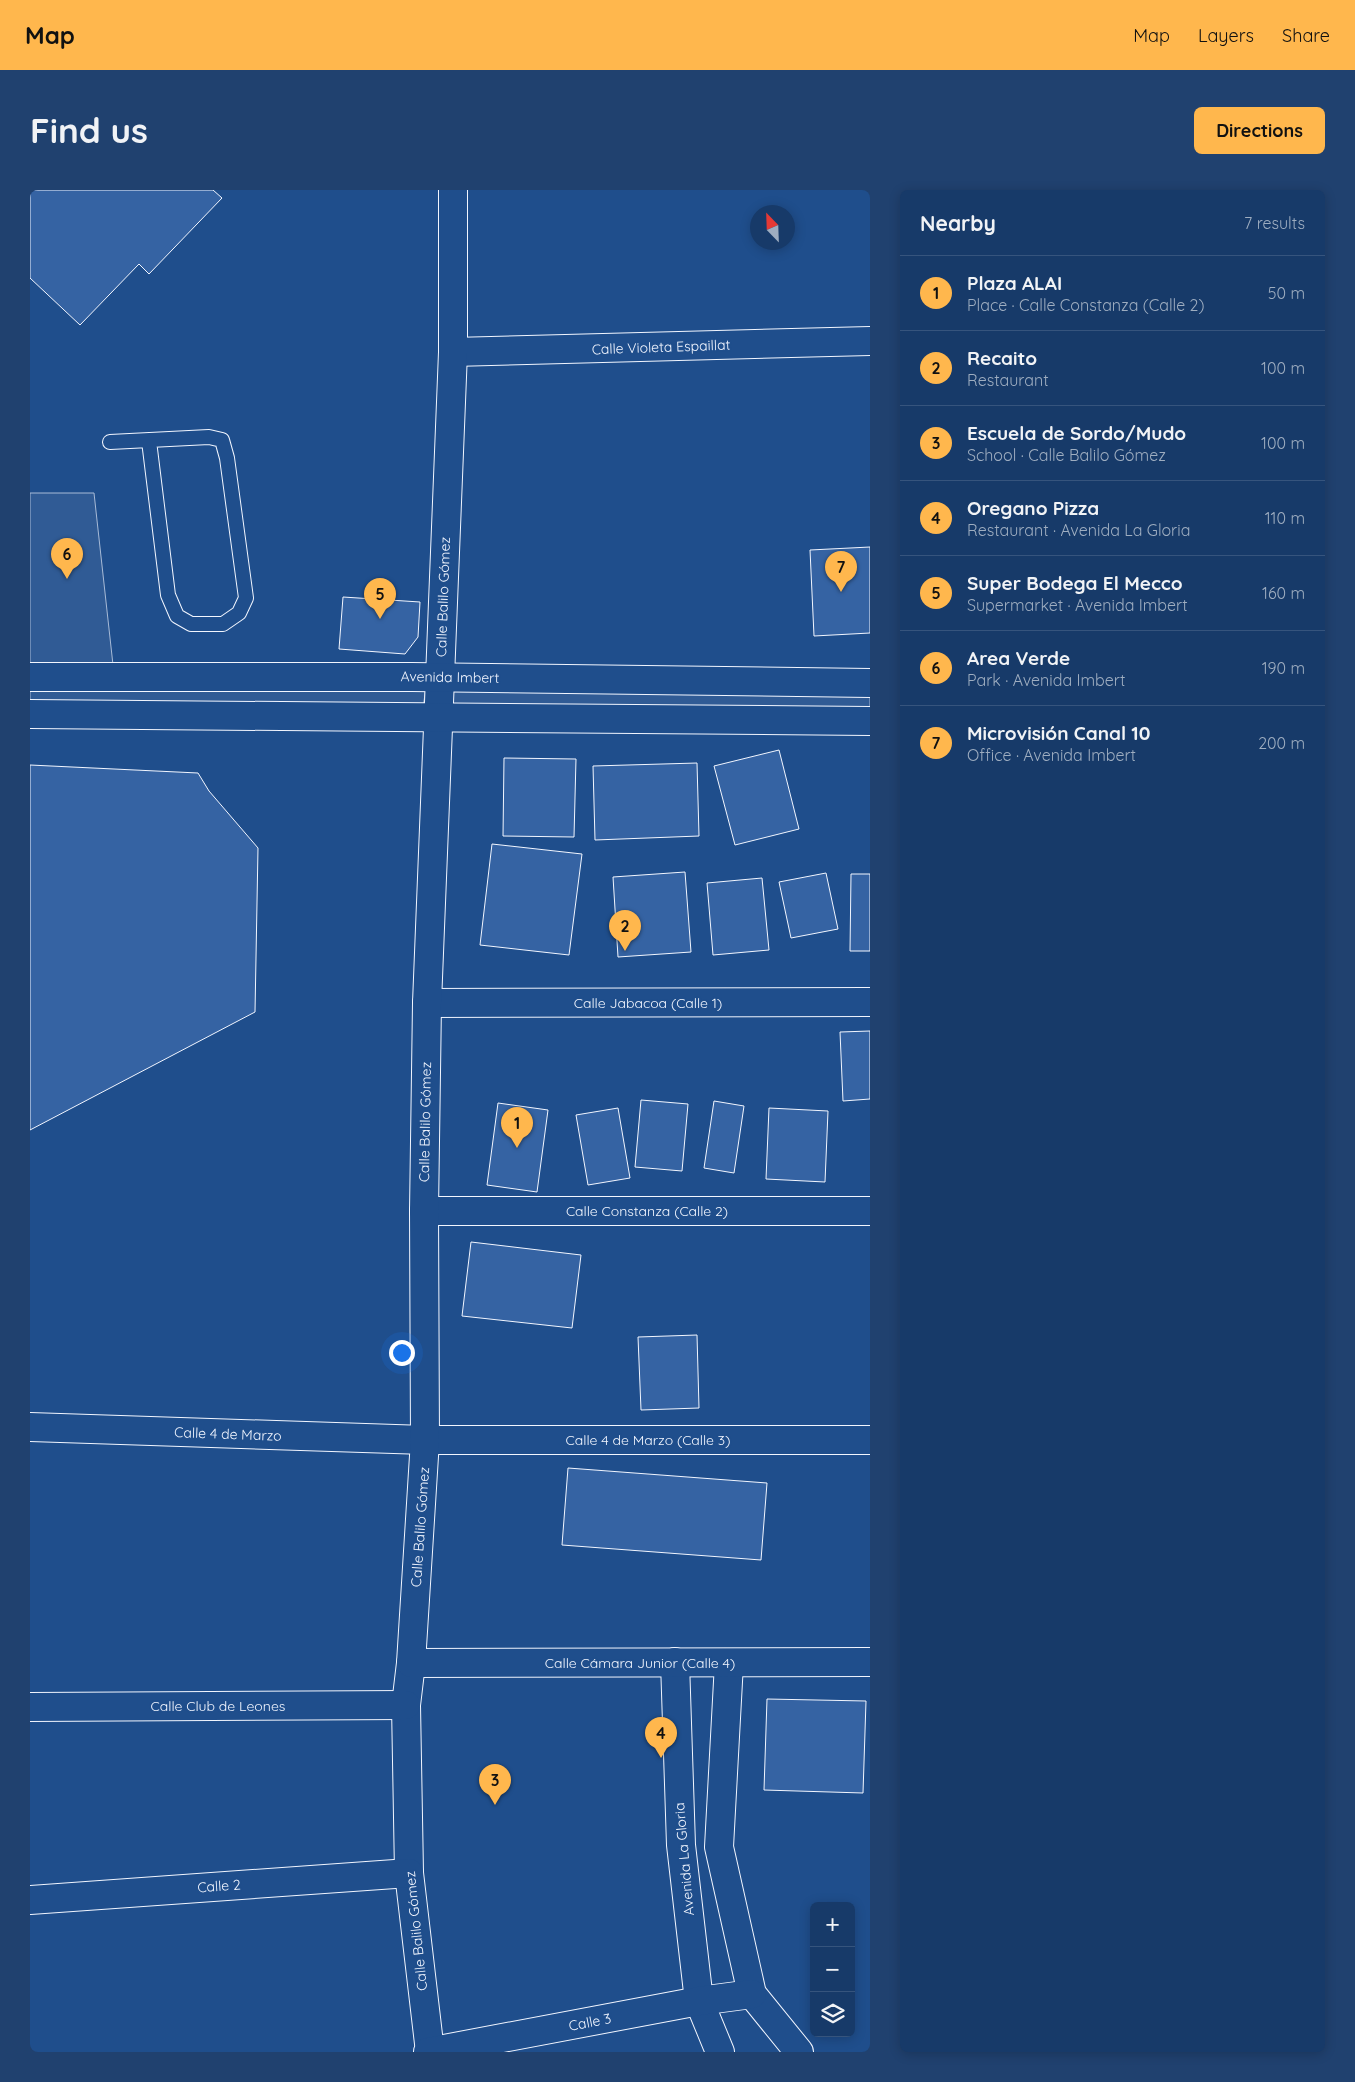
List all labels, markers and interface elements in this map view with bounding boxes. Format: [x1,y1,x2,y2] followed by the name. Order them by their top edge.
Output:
[25,20,75,50] text: Map
[1133,24,1170,47] text: Map
[1198,24,1254,47] text: Layers
[1282,24,1330,47] text: Share
[1194,107,1325,154] button: Directions
[30,108,148,152] text: Find us
[750,205,795,250] north arrow
[920,210,996,236] text: Nearby
[1244,213,1305,233] text: 7 results
[967,271,1062,295] text: Plaza ALAI
[933,283,939,303] text: 1
[1268,283,1305,303] text: 50 m
[967,295,1204,315] text: Place · Calle Constanza (Calle 2)
[591,336,731,358] street label: Calle Violeta Espaillat
[967,346,1037,370] text: Recaito
[931,358,941,378] text: 2
[1261,358,1305,378] text: 100 m
[967,370,1049,390] text: Restaurant
[967,421,1186,445] text: Escuela de Sordo/Mudo
[932,433,940,453] text: 3
[1261,433,1305,453] text: 100 m
[967,445,1166,465] text: School · Calle Balilo Gómez
[967,496,1099,520] text: Oregano Pizza
[931,508,941,528] text: 4
[1265,508,1305,528] text: 110 m
[967,520,1190,540] text: Restaurant · Avenida La Gloria
[432,536,454,657] street label: Calle Balilo Gómez
[51,538,83,579] pin: 6
[825,551,857,592] pin: 7
[967,571,1183,595] text: Super Bodega El Mecco
[364,578,396,619] pin: 5
[931,583,941,603] text: 5
[1262,583,1305,603] text: 160 m
[967,595,1188,615] text: Supermarket · Avenida Imbert
[967,646,1070,670] text: Area Verde
[932,658,940,678] text: 6
[1262,658,1305,678] text: 190 m
[401,667,500,687] street label: Avenida Imbert
[967,670,1125,690] text: Park · Avenida Imbert
[967,721,1150,745] text: Microvisión Canal 10
[932,733,940,753] text: 7
[1258,733,1305,753] text: 200 m
[967,745,1136,765] text: Office · Avenida Imbert
[609,910,641,951] pin: 2
[574,994,722,1012] street label: Calle Jabacoa (Calle 1)
[415,1061,435,1182] street label: Calle Balilo Gómez
[501,1107,533,1148] pin: 1
[566,1202,728,1220] street label: Calle Constanza (Calle 2)
[389,1340,415,1366] your location
[174,1423,282,1445] street label: Calle 4 de Marzo
[566,1431,730,1449] street label: Calle 4 de Marzo (Calle 3)
[407,1466,433,1588] street label: Calle Balilo Gómez
[545,1654,735,1672] street label: Calle Cámara Junior (Calle 4)
[151,1697,285,1715] street label: Calle Club de Leones
[645,1717,677,1758] pin: 4
[479,1764,511,1805] pin: 3
[670,1802,698,1916] street label: Avenida La Gloria
[401,1870,431,1992] street label: Calle Balilo Gómez
[197,1875,242,1896] street label: Calle 2
[810,1902,855,2037] map controls
[810,1902,855,1947] button: +
[810,1947,855,1992] button: −
[810,1992,855,2037] button: layers
[567,2009,613,2035] street label: Calle 3

